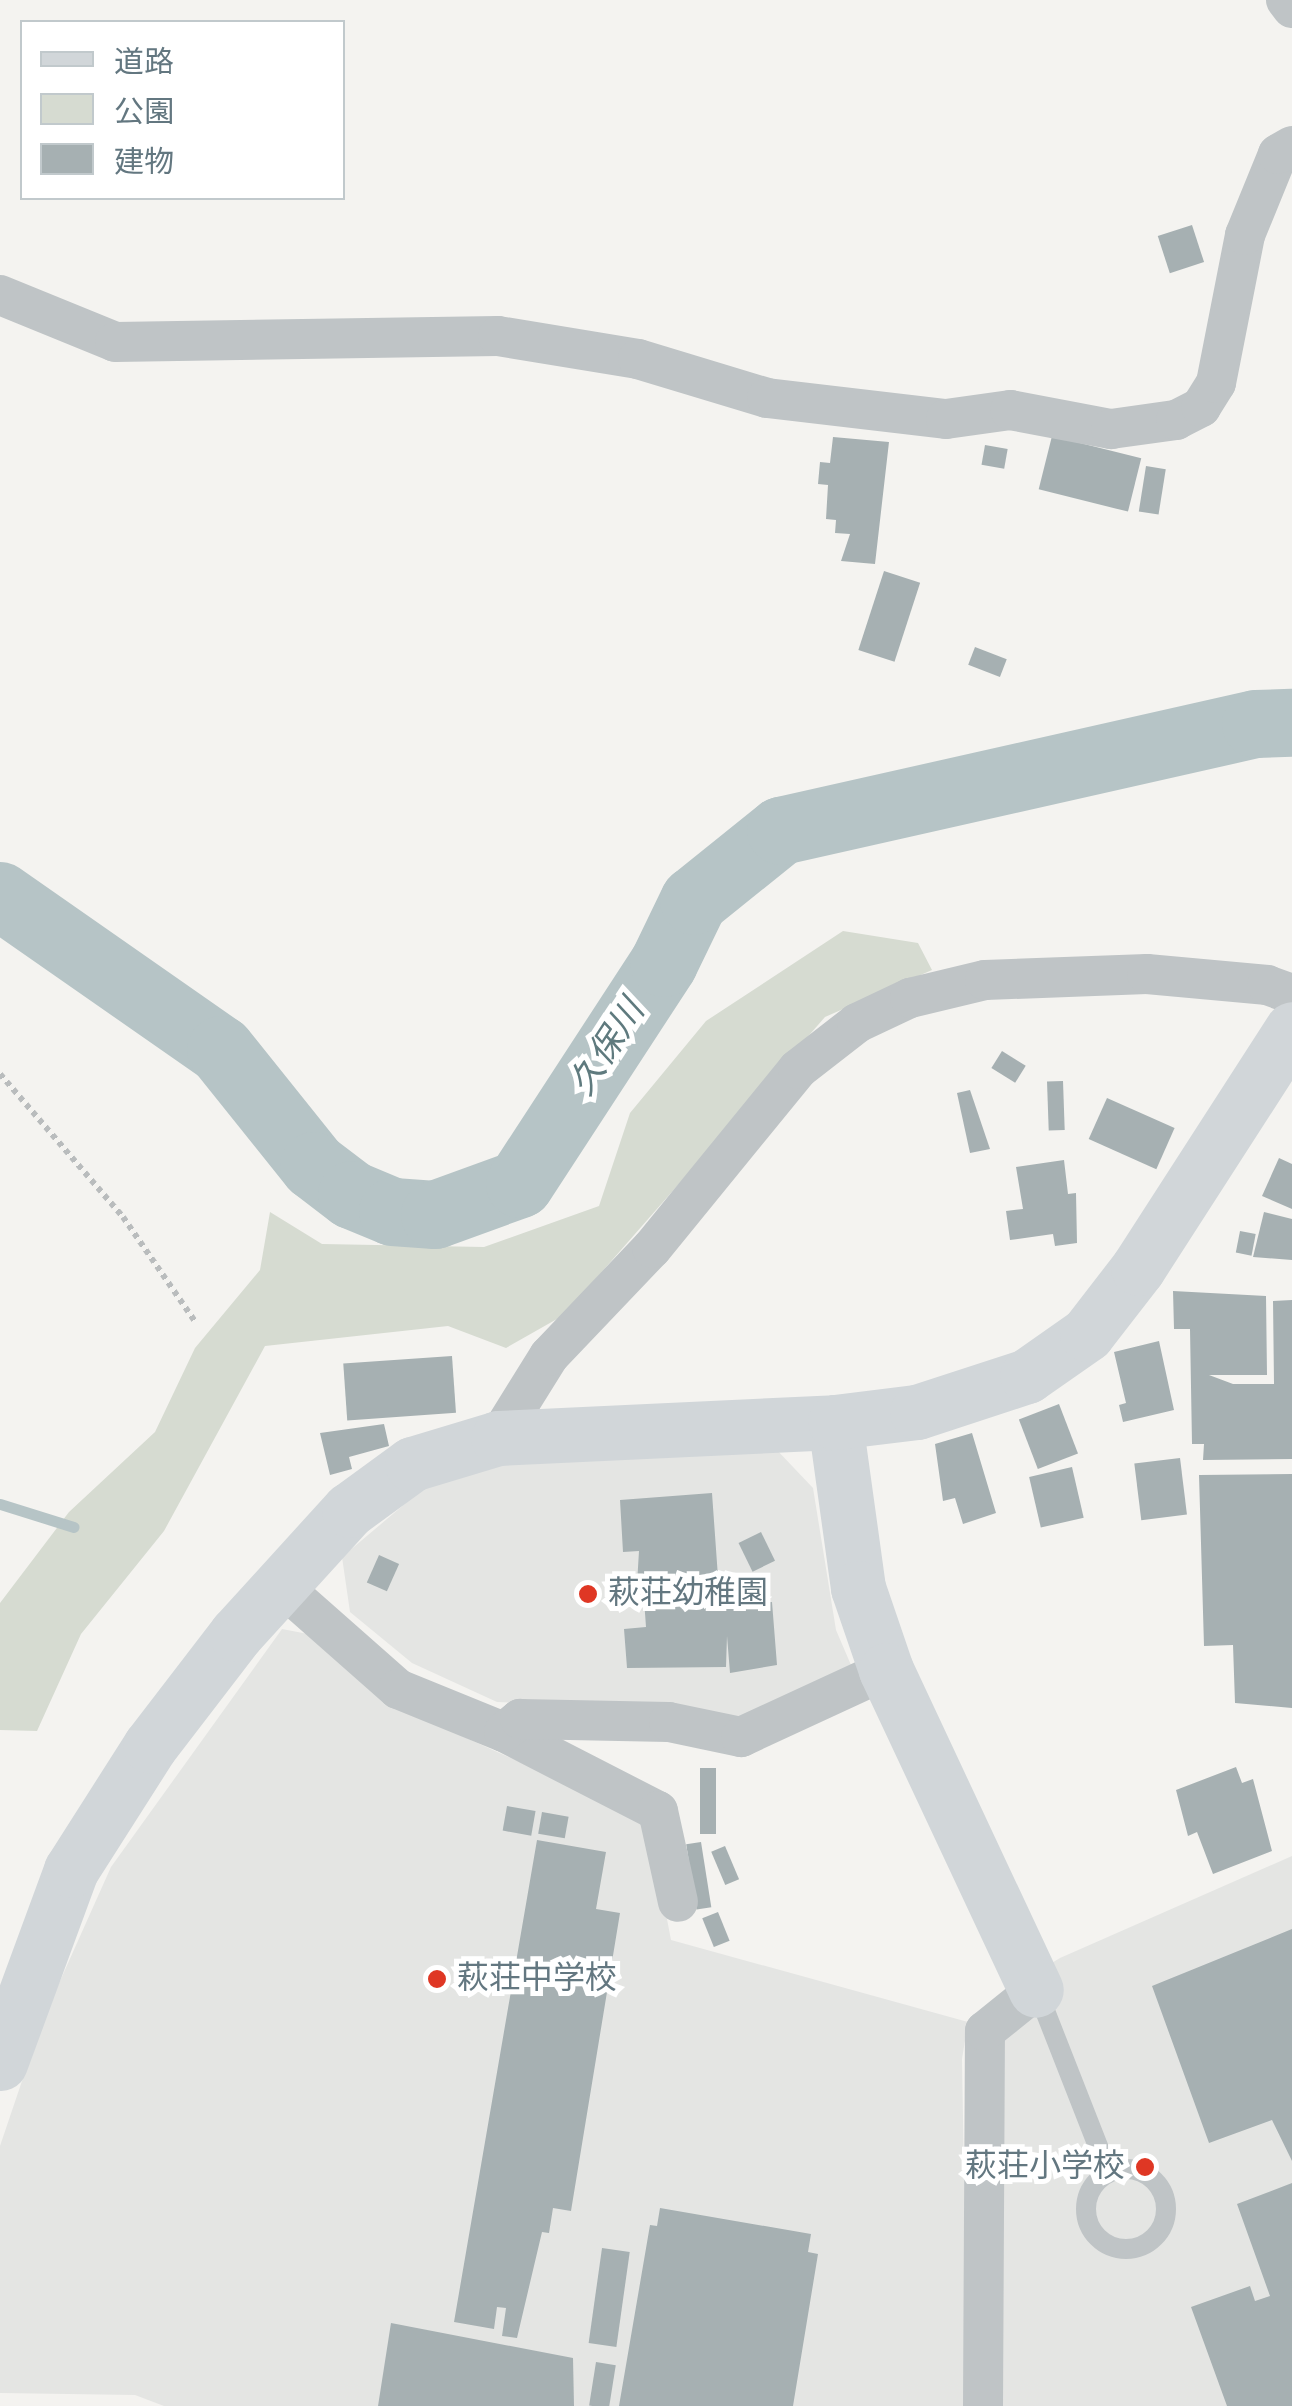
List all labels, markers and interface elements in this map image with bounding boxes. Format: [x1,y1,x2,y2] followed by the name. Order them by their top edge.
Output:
[20,20,345,200] legend
[114,45,174,81] text: 道路
[114,95,174,131] text: 公園
[114,145,174,181] text: 建物
[562,993,654,1103] water label: 久保川
[608,1575,768,1613] place label: 萩荘幼稚園
[577,1583,599,1605] marker: 萩荘幼稚園
[457,1960,617,1998] place label: 萩荘中学校
[426,1968,448,1990] marker: 萩荘中学校
[965,2148,1125,2186] place label: 萩荘小学校
[1134,2156,1156,2178] marker: 萩荘小学校

